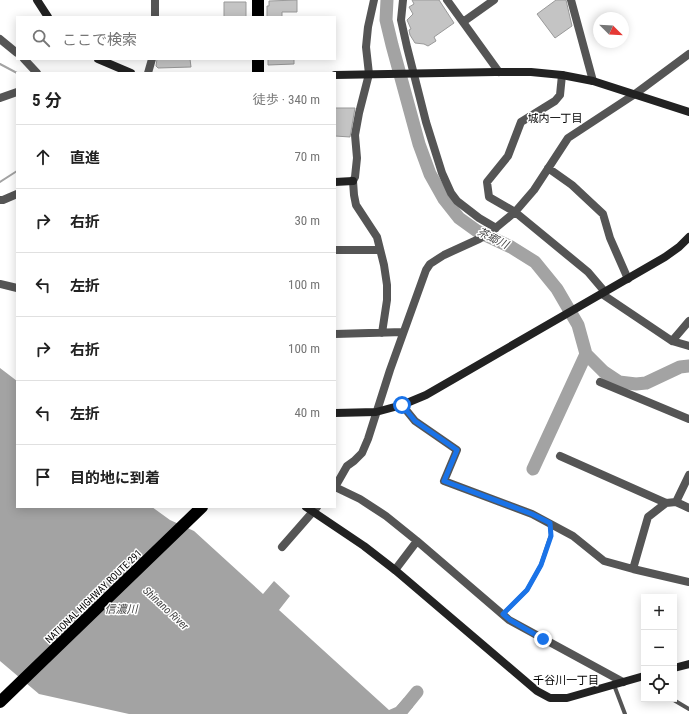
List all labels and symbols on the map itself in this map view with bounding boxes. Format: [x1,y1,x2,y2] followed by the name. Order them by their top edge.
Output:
[593,12,629,48] north arrow
[528,112,583,125] district label: 城内一丁目
[475,225,511,252] water label: 茶郷川
[393,396,411,414] route start
[43,547,144,645] street label: NATIONAL HIGHWAY ROUTE 291
[140,584,192,633] water label: Shinano River
[105,603,138,616] water label: 信濃川
[534,630,552,648] route end
[533,674,599,687] district label: 千谷川一丁目

